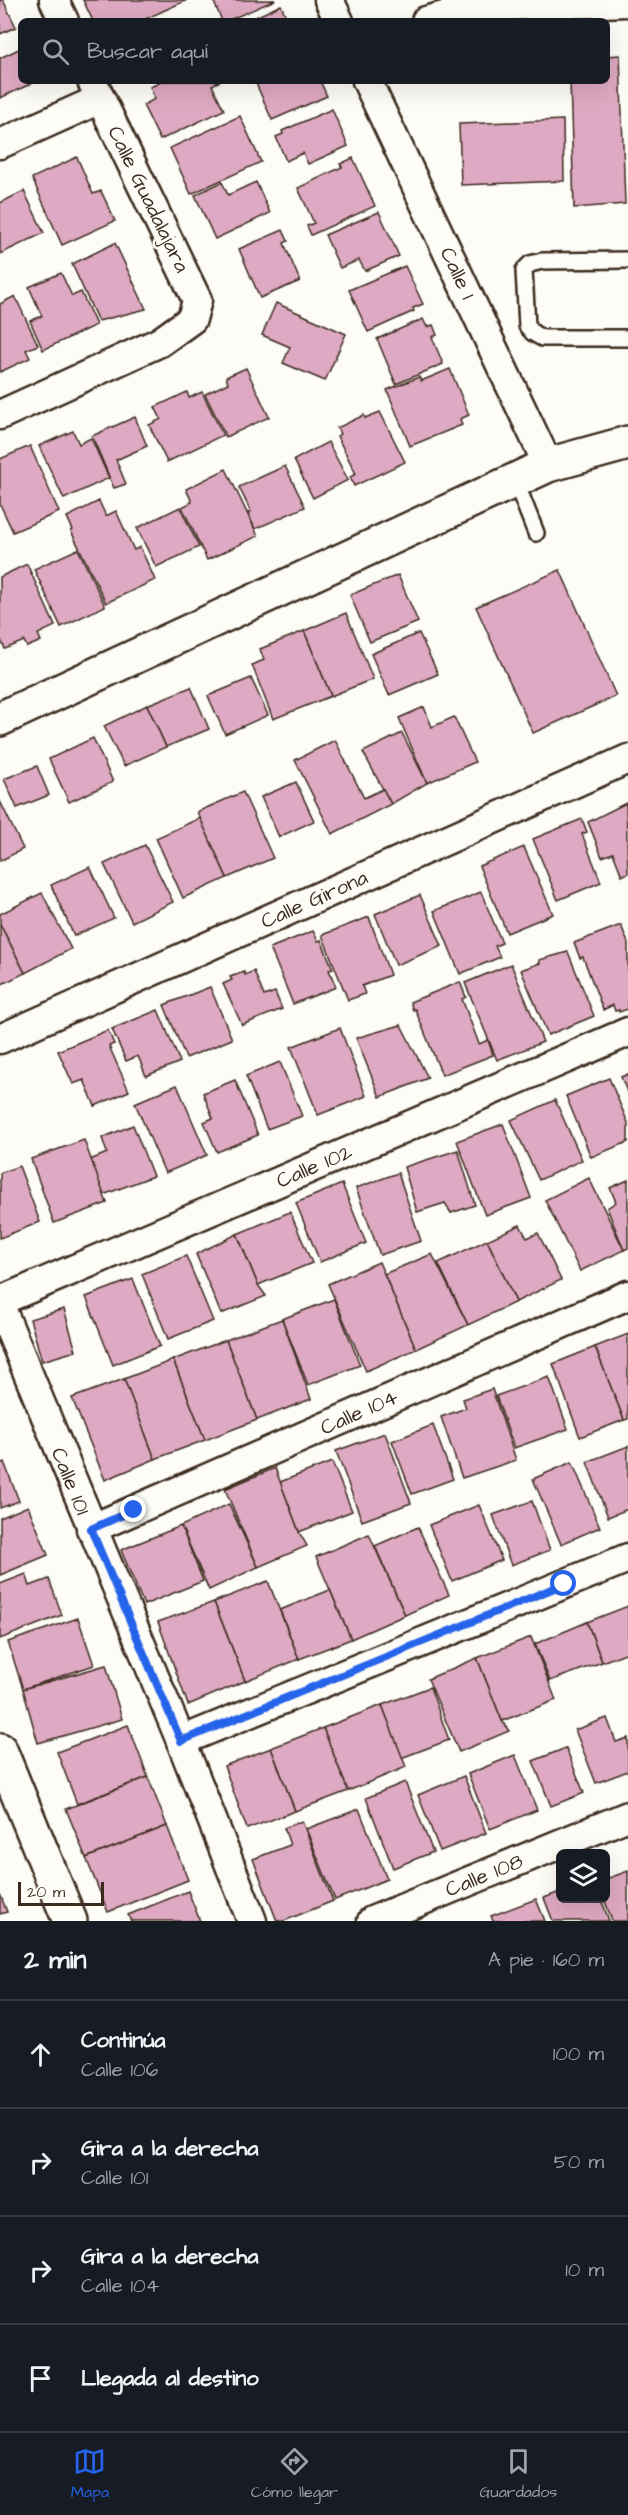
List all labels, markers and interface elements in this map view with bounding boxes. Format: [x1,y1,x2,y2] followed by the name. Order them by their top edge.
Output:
[18,18,610,84] search box
[39,35,72,68] icon: search
[87,36,208,67] text: Buscar aquí
[100,121,197,278] street label: Calle Guadalajara
[433,242,482,304] street label: Calle 1
[256,863,373,936] street label: Calle Girona
[272,1138,357,1195] street label: Calle 102
[316,1383,403,1442] street label: Calle 104
[44,1443,97,1520] street label: Calle 101
[120,1496,146,1522] route end
[550,1570,576,1596] route start
[441,1847,528,1904] street label: Calle 108
[556,1849,610,1903] map controls
[556,1849,610,1903] button: layers
[18,1879,104,1906] scale bar
[27,1881,65,1903] text: 20 m
[24,1942,86,1978] text: 2 min
[488,1946,604,1974] text: A pie · 160 m
[81,2025,166,2056] text: Continúa
[24,2038,57,2071] icon: ahead
[553,2040,604,2068] text: 100 m
[81,2056,158,2084] text: Calle 106
[81,2133,258,2164] text: Gira a la derecha
[24,2146,57,2179] icon: right
[554,2148,604,2176] text: 50 m
[81,2164,148,2192] text: Calle 101
[81,2241,258,2272] text: Gira a la derecha
[24,2254,57,2287] icon: right
[565,2256,604,2284] text: 10 m
[81,2272,159,2300] text: Calle 104
[24,2362,57,2395] icon: arrive
[81,2363,259,2394] text: Llegada al destino
[71,2445,109,2503] tab: Mapa
[251,2445,338,2503] tab: Cómo llegar
[479,2445,557,2503] tab: Guardados

